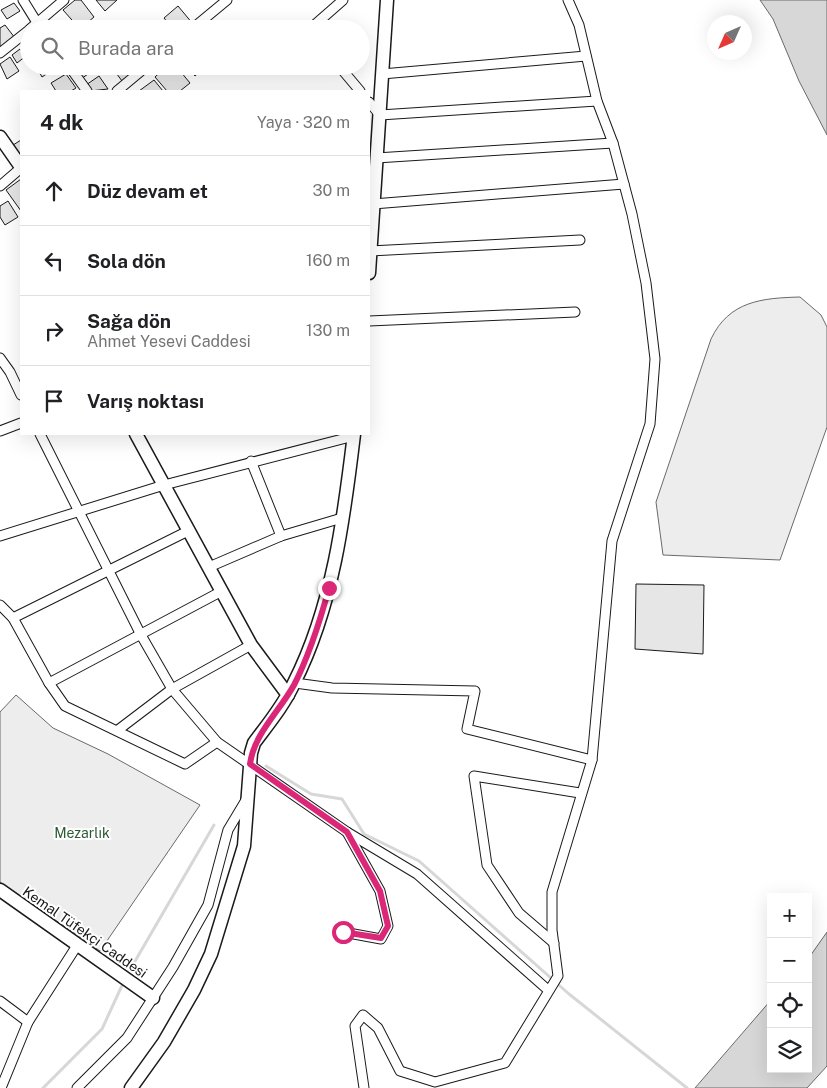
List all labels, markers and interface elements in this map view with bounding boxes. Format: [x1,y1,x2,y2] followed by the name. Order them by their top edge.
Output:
[707,15,752,60] north arrow
[20,20,370,75] search box
[38,34,66,62] icon: search
[78,37,174,59] text: Burada ara
[40,110,83,135] text: 4 dk
[257,113,350,132] text: Yaya · 320 m
[40,177,68,205] icon: ahead
[87,180,208,202] text: Düz devam et
[313,181,350,200] text: 30 m
[40,247,68,275] icon: left
[87,250,166,272] text: Sola dön
[306,251,350,270] text: 160 m
[87,310,171,332] text: Sağa dön
[40,317,68,345] icon: right
[306,321,350,340] text: 130 m
[87,332,251,351] text: Ahmet Yesevi Caddesi
[40,387,68,415] icon: arrive
[87,390,204,412] text: Varış noktası
[318,577,341,600] route end
[54,825,110,841] park label: Mezarlık
[20,883,150,981] street label: Kemal Tüfekçi Caddesi
[767,893,812,1073] map controls
[767,893,812,938] button: +
[332,921,355,944] route start
[767,938,812,983] button: −
[767,983,812,1028] button: locate
[767,1028,812,1073] button: layers

